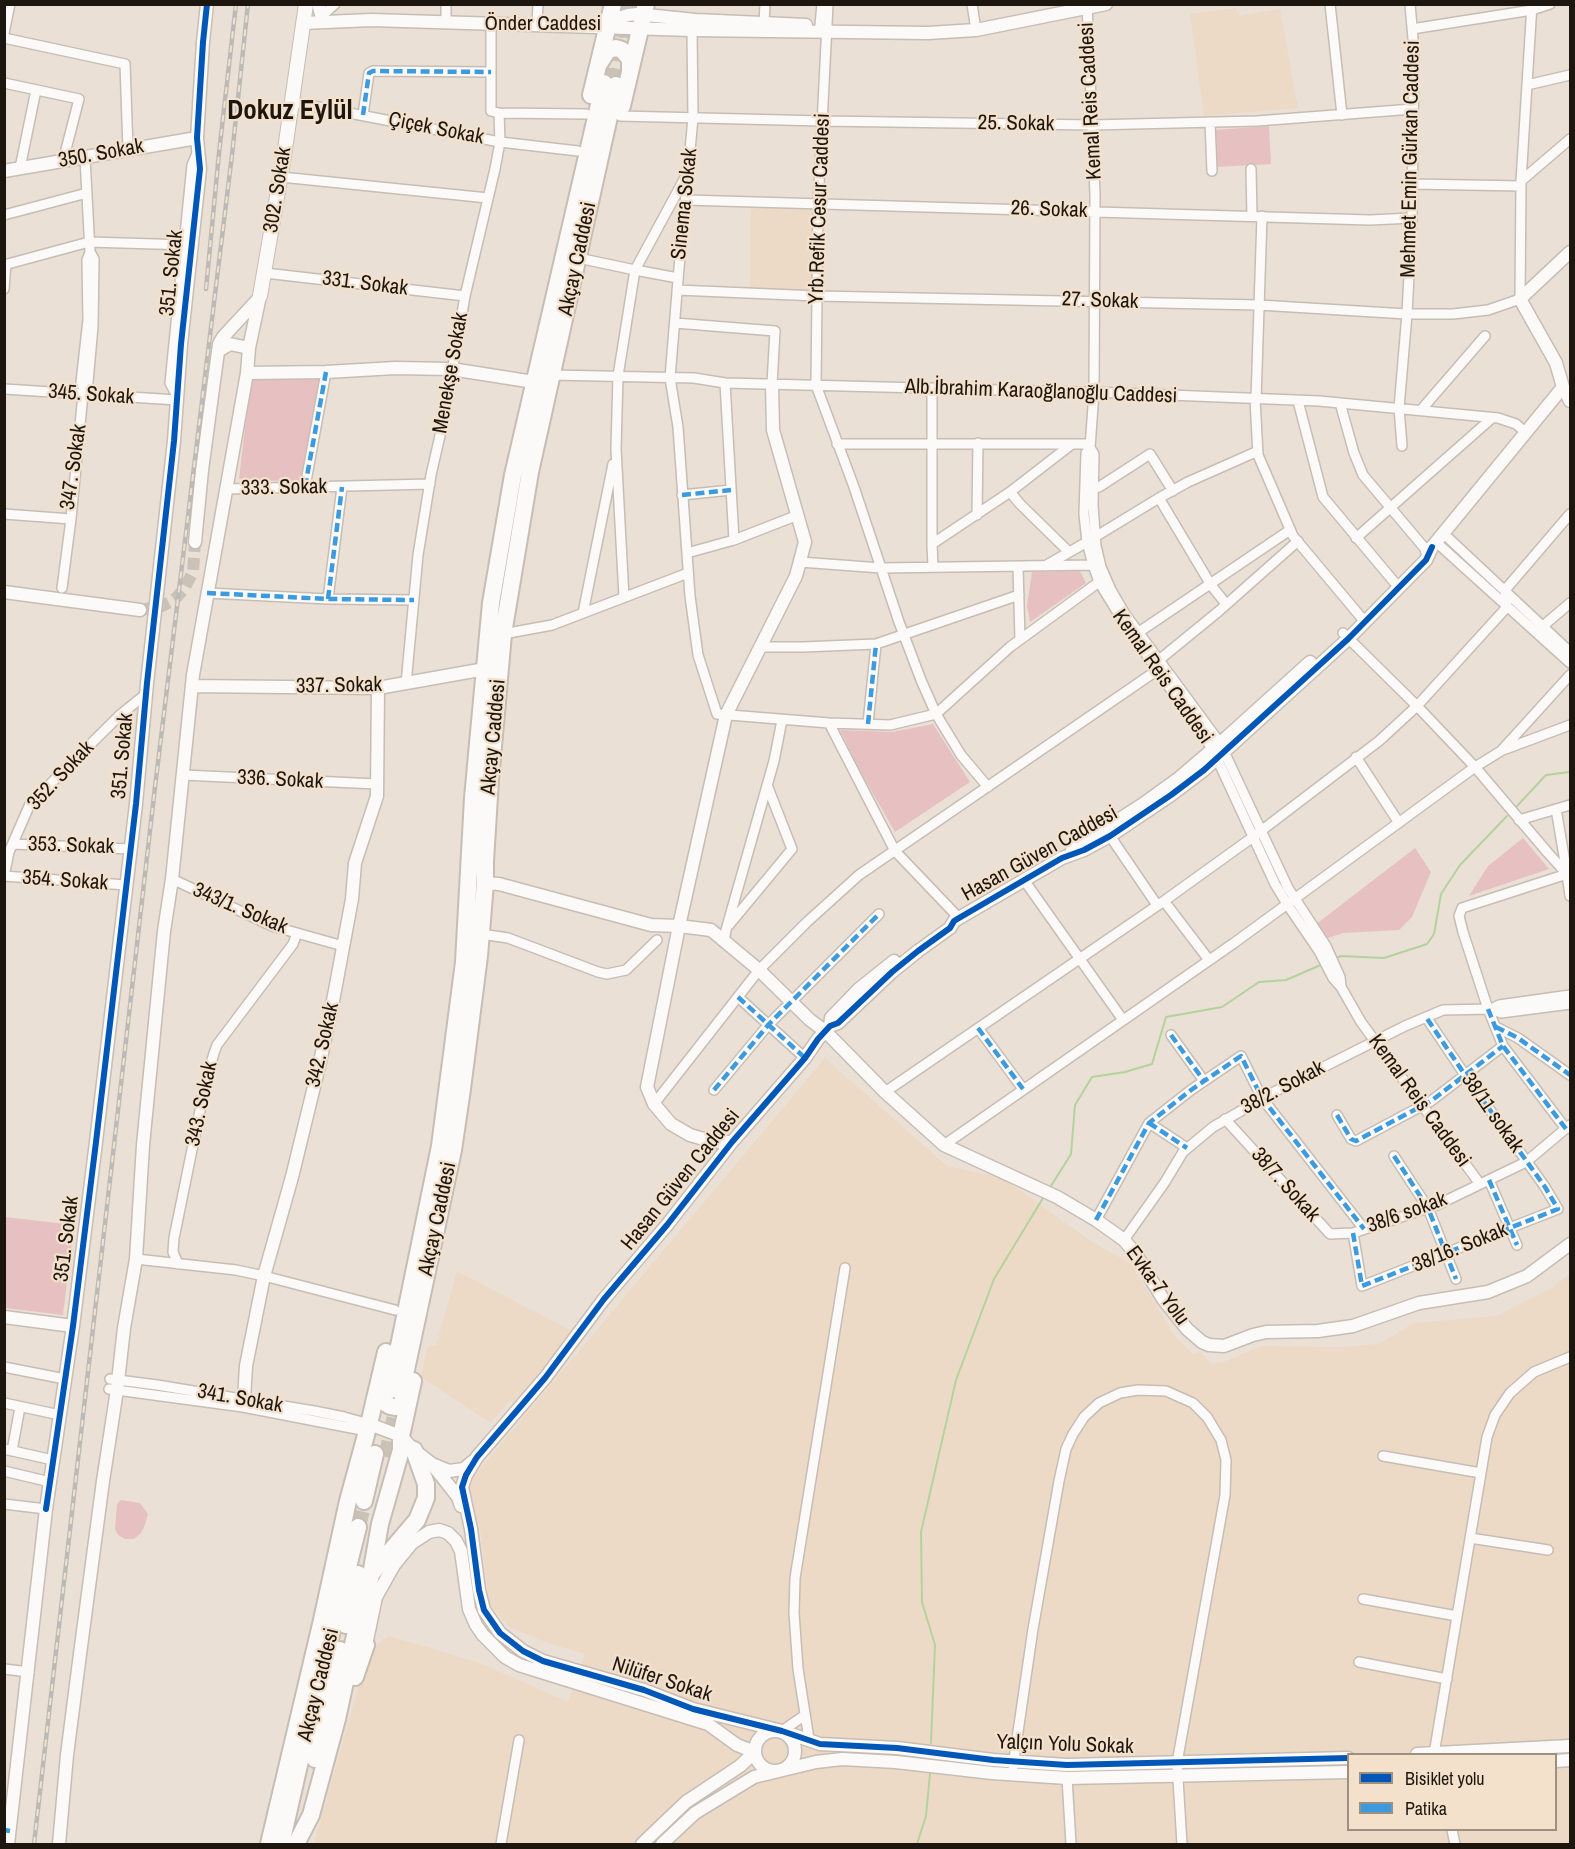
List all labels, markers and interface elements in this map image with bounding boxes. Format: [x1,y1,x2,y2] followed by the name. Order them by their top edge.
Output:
[485,11,601,37] street label: Önder Caddesi
[1074,21,1108,181] street label: Kemal Reis Caddesi
[1396,40,1426,278] street label: Mehmet Emin Gürkan Caddesi
[227,96,353,128] district label: Dokuz Eylül
[386,107,486,151] street label: Çiçek Sokak
[977,111,1055,137] street label: 25. Sokak
[804,113,836,305] street label: Yrb.Refik Cesur Caddesi
[56,134,146,174] street label: 350. Sokak
[259,145,297,235] street label: 302. Sokak
[667,147,703,261] street label: Sinema Sokak
[1010,196,1088,224] street label: 26. Sokak
[554,200,602,318] street label: Akçay Caddesi
[155,229,189,317] street label: 351. Sokak
[321,266,409,302] street label: 331. Sokak
[1061,287,1139,315] street label: 27. Sokak
[428,310,474,436] street label: Menekşe Sokak
[904,375,1178,409] street label: Alb.İbrahim Karaoğlanoğlu Caddesi
[47,379,135,411] street label: 345. Sokak
[56,423,92,511] street label: 347. Sokak
[241,475,327,501] street label: 333. Sokak
[1106,605,1218,749] street label: Kemal Reis Caddesi
[296,673,382,699] street label: 337. Sokak
[476,678,512,796] street label: Akçay Caddesi
[107,712,139,800] street label: 351. Sokak
[22,736,100,816] street label: 352. Sokak
[236,765,324,795] street label: 336. Sokak
[958,801,1122,907] street label: Hasan Güven Caddesi
[28,832,114,860] street label: 353. Sokak
[21,865,109,897] street label: 354. Sokak
[189,878,291,940] street label: 343/1. Sokak
[301,1000,345,1090] street label: 342. Sokak
[1362,1030,1476,1172] street label: Kemal Reis Caddesi
[1237,1056,1329,1120] street label: 38/2. Sokak
[181,1059,223,1149] street label: 343. Sokak
[1455,1068,1529,1158] street label: 38/11 sokak
[616,1104,746,1256] street label: Hasan Güven Caddesi
[1245,1143,1325,1227] street label: 38/7. Sokak
[414,1160,462,1278] street label: Akçay Caddesi
[1364,1187,1450,1239] street label: 38/6 sokak
[49,1195,85,1283] street label: 351. Sokak
[1409,1217,1511,1279] street label: 38/16. Sokak
[1120,1242,1194,1330] street label: Evka-7 Yolu
[195,1379,285,1419] street label: 341. Sokak
[293,1626,345,1744] street label: Akçay Caddesi
[609,1652,715,1708] street label: Nilüfer Sokak
[996,1730,1134,1760] street label: Yalçın Yolu Sokak
[1347,1753,1557,1831] legend
[1405,1766,1485,1791] text: Bisiklet yolu
[1405,1796,1447,1821] text: Patika

